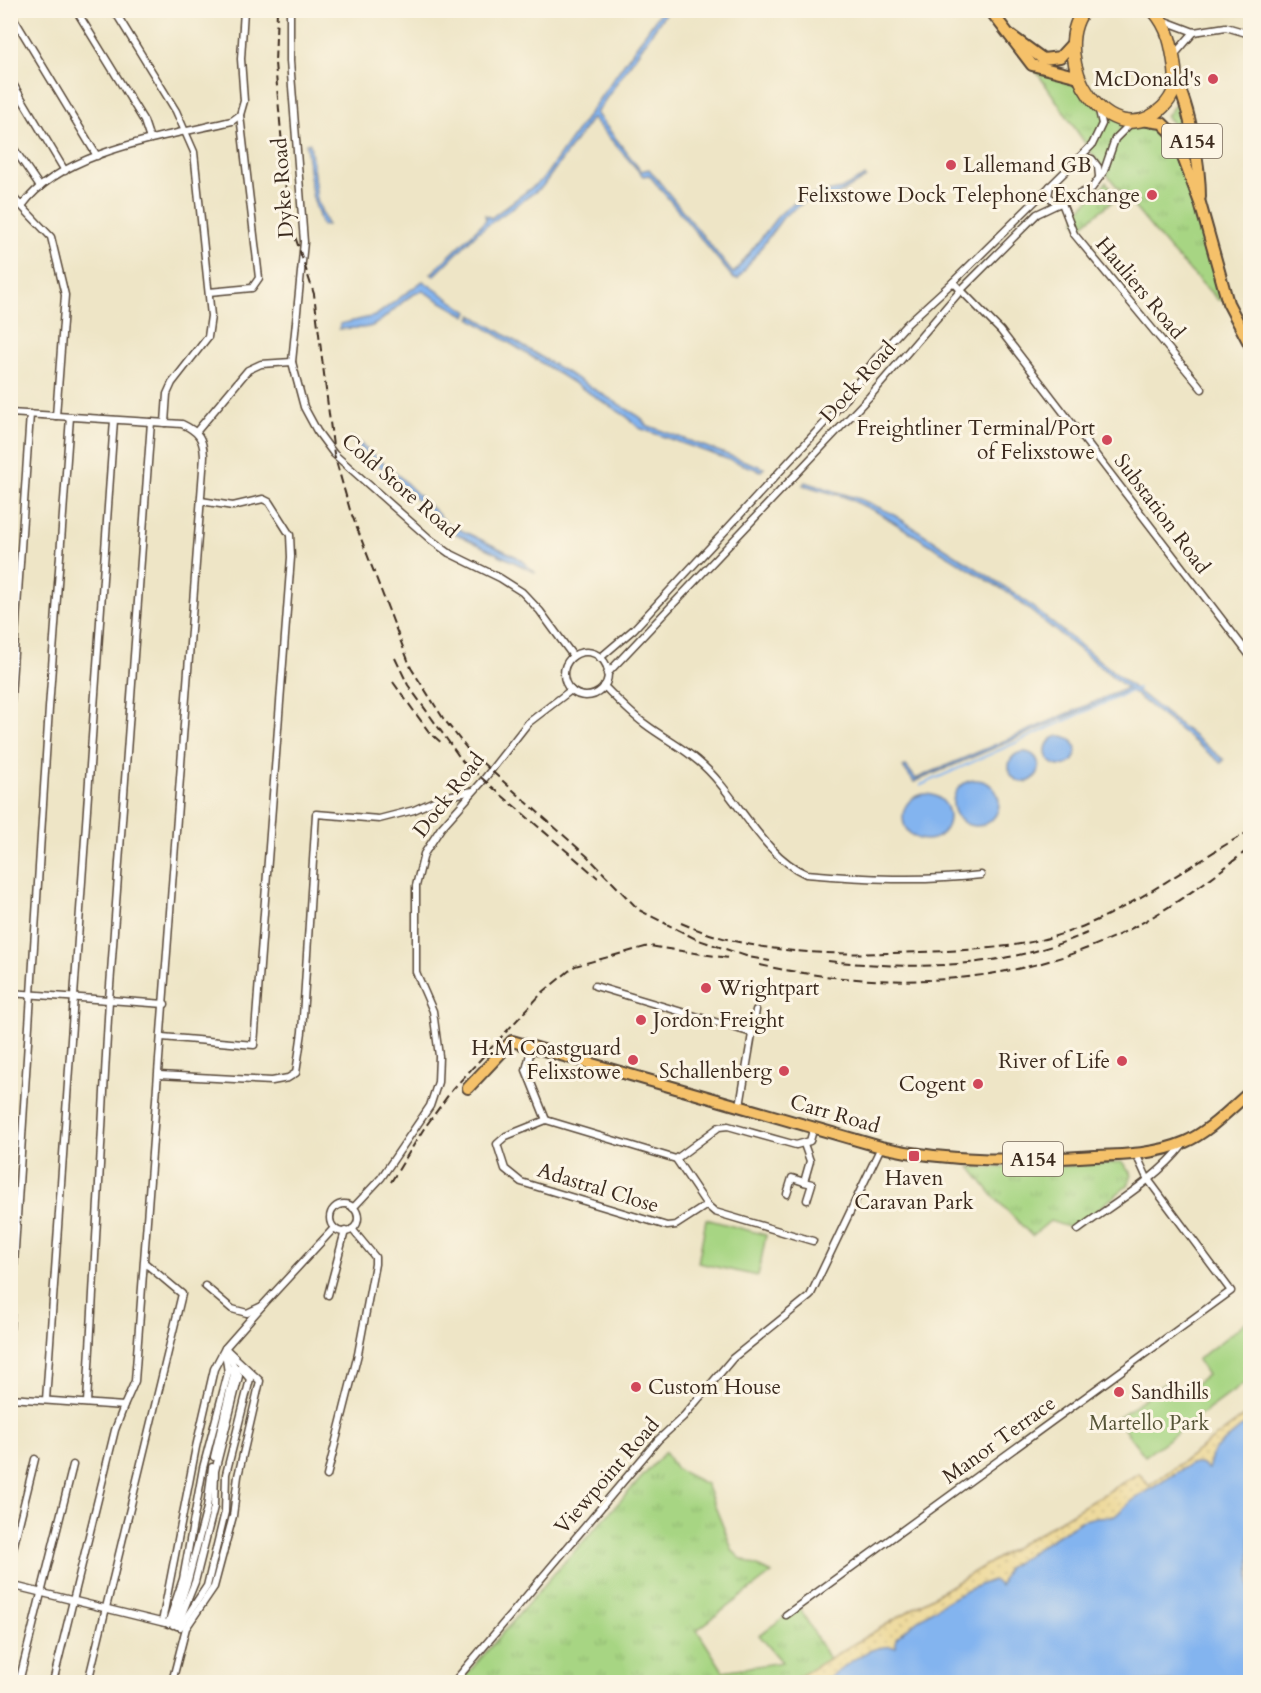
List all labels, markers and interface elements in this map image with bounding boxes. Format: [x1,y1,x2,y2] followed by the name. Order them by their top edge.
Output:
[1094,65,1201,94] place label: McDonald's
[1206,72,1220,86] marker: McDonald's
[1162,124,1222,158] road number: A154
[265,137,301,239] street label: Dyke Road
[963,151,1091,180] place label: Lallemand GB
[944,158,958,172] marker: Lallemand GB
[797,181,1140,210] place label: Felixstowe Dock Telephone Exchange
[1145,188,1159,202] marker: Felixstowe Dock Telephone Exchange
[1089,231,1191,345] street label: Hauliers Road
[813,335,903,429] street label: Dock Road
[856,414,1095,467] place label: Freightliner Terminal/Port of Felixstowe
[335,427,465,545] street label: Cold Store Road
[1100,433,1114,447] marker: Freightliner Terminal/Port of Felixstowe
[1107,448,1217,580] street label: Substation Road
[406,746,492,844] street label: Dock Road
[717,974,820,1003] place label: Wrightpart
[699,981,713,995] marker: Wrightpart
[650,1006,785,1035] place label: Jordon Freight
[634,1013,648,1027] marker: Jordon Freight
[471,1034,621,1087] place label: H.M Coastguard Felixstowe
[998,1047,1110,1076] place label: River of Life
[626,1053,640,1067] marker: H.M Coastguard Felixstowe
[1115,1054,1129,1068] marker: River of Life
[659,1057,772,1086] place label: Schallenberg
[777,1064,791,1078] marker: Schallenberg
[899,1070,966,1099] place label: Cogent
[971,1077,985,1091] marker: Cogent
[787,1087,883,1141] street label: Carr Road
[1003,1142,1063,1176] road number: A154
[907,1149,921,1163] marker: Haven Caravan Park
[534,1156,662,1220] street label: Adastral Close
[854,1164,975,1217] place label: Haven Caravan Park
[648,1373,781,1402] place label: Custom House
[1131,1378,1209,1407] place label: Sandhills
[629,1380,643,1394] marker: Custom House
[1112,1385,1126,1399] marker: Sandhills
[936,1389,1062,1491] street label: Manor Terrace
[1089,1409,1210,1438] park label: Martello Park
[548,1411,666,1541] street label: Viewpoint Road

